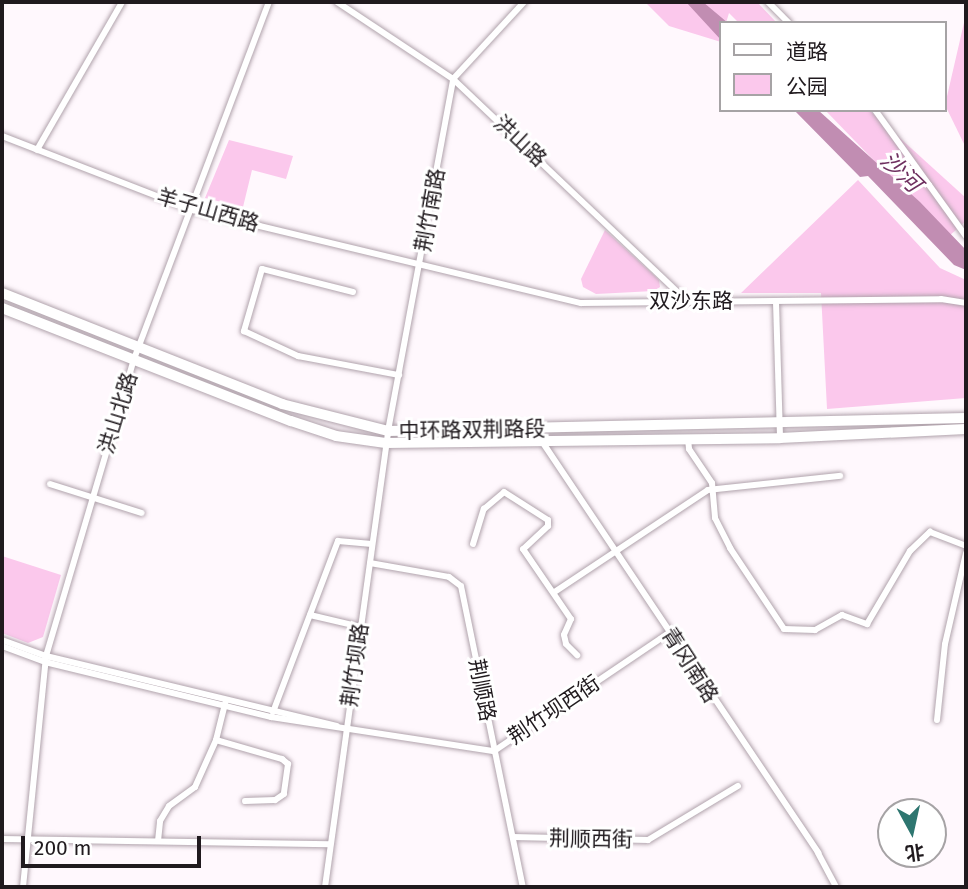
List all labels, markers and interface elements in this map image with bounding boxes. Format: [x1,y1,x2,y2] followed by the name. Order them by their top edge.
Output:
[720,21,947,112] legend
[786,39,828,65] text: 道路
[786,74,828,100] text: 公园
[488,110,552,172] street label: 洪山路
[875,146,927,198] water label: 沙河
[410,166,450,254] street label: 荆竹南路
[154,183,262,237] street label: 羊子山西路
[649,288,733,314] street label: 双沙东路
[94,369,142,457] street label: 洪山北路
[398,416,546,444] street label: 中环路双荆路段
[337,622,373,708] street label: 荆竹坝路
[657,623,723,707] street label: 青冈南路
[464,657,500,723] street label: 荆顺路
[503,670,605,750] street label: 荆竹坝西街
[877,798,947,868] north arrow
[24,822,205,866] scale bar
[549,826,633,852] street label: 荆顺西街
[34,835,91,861] text: 200 m
[904,840,926,865] text: 北

